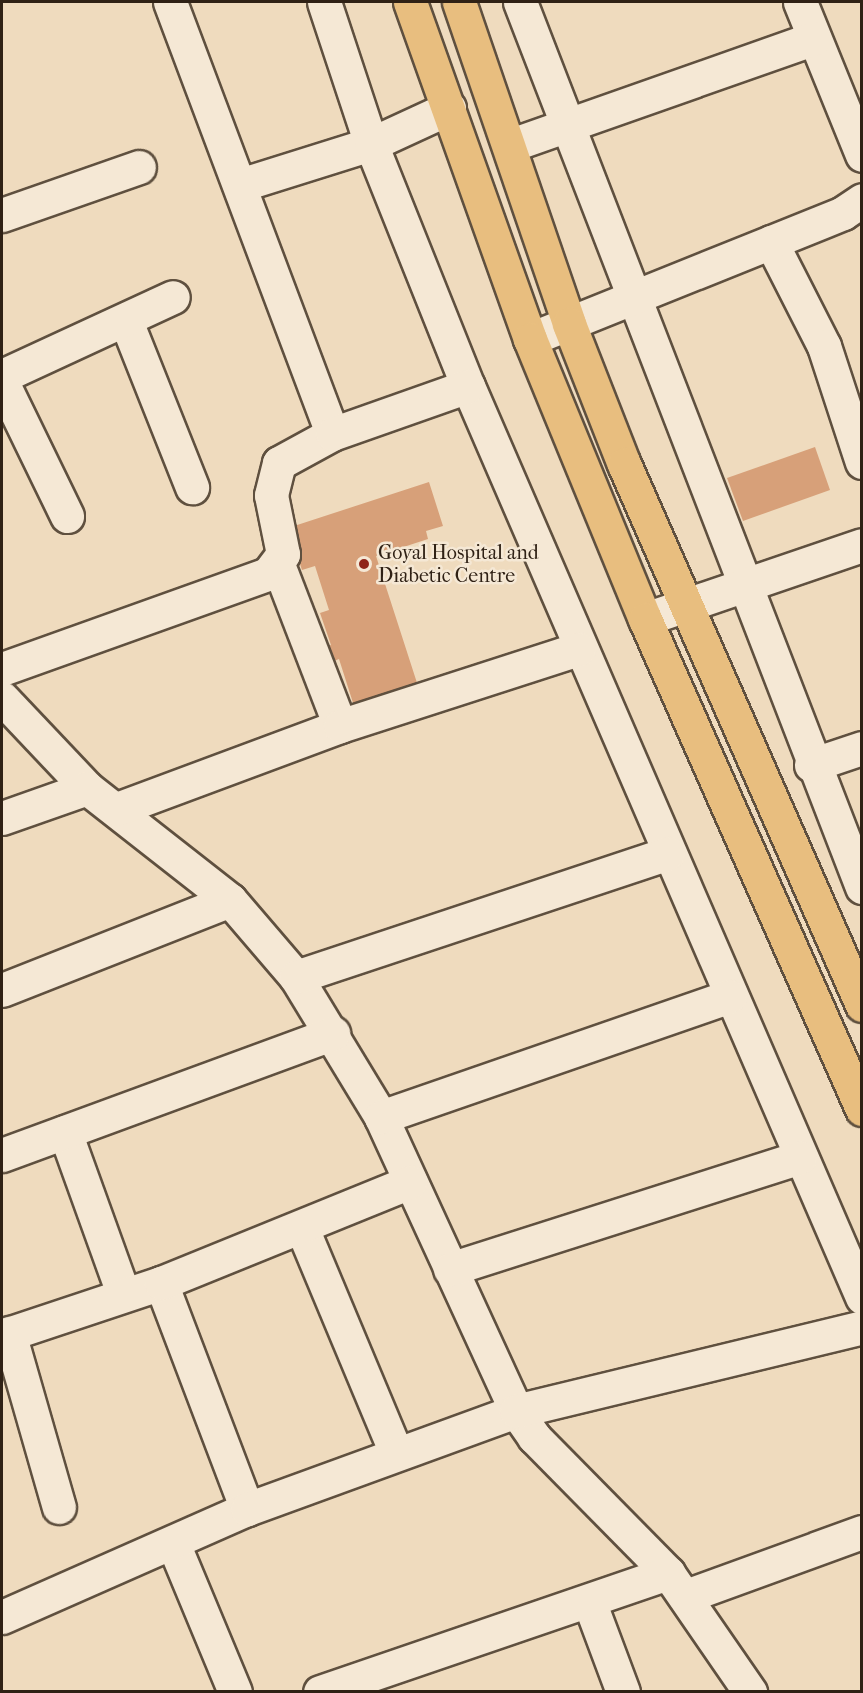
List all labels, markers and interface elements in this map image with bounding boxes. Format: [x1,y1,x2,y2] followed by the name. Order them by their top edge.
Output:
[378,540,539,587] place label: Goyal Hospital and Diabetic Centre
[355,555,373,573] marker: Goyal Hospital and Diabetic Centre

